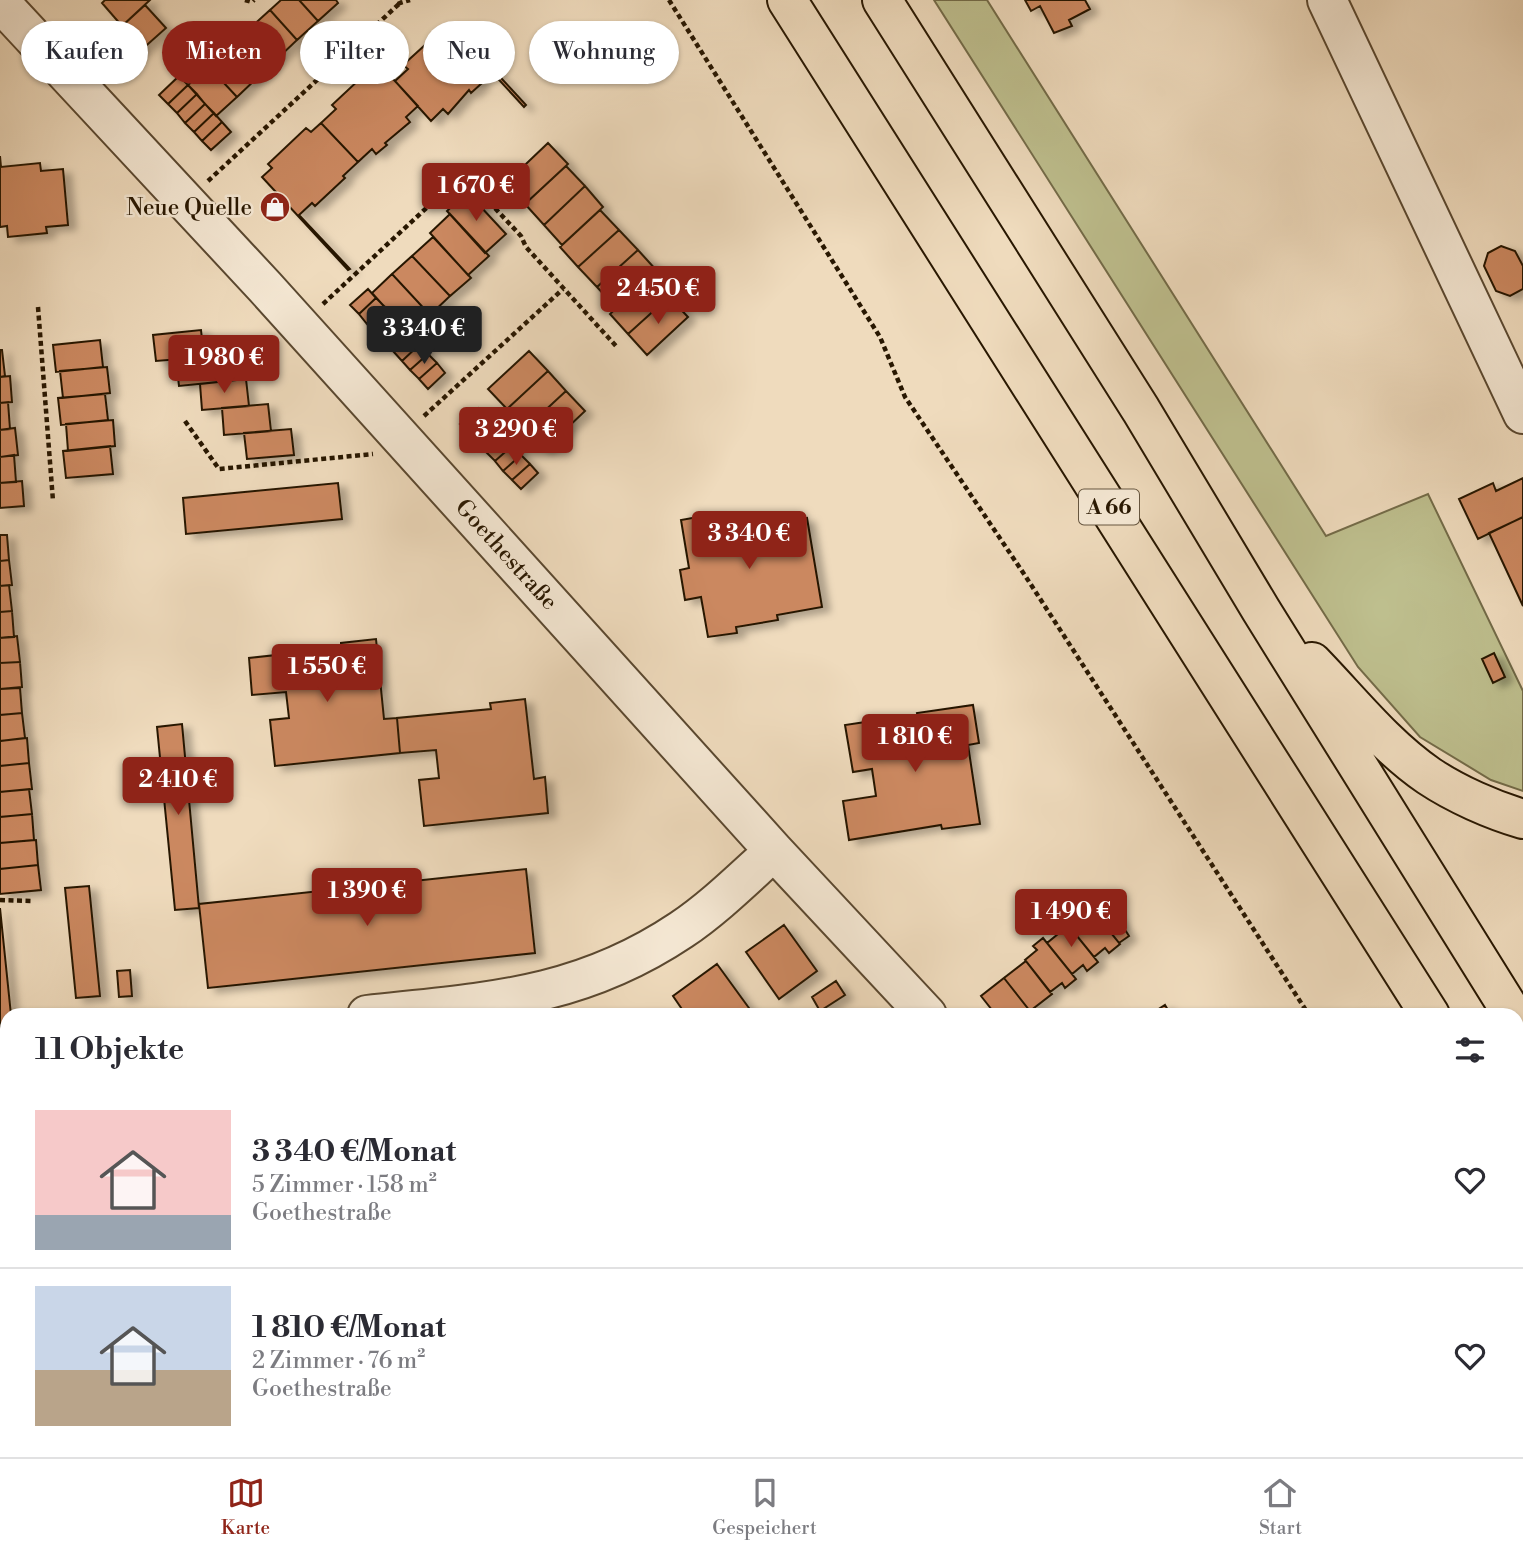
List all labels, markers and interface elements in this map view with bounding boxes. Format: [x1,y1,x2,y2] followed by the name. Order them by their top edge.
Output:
[21,21,148,84] chip: Kaufen
[162,21,286,84] chip: Mieten
[300,21,409,84] chip: Filter
[423,21,515,84] chip: Neu
[529,21,679,84] chip: Wohnung
[411,164,541,223] pin: 1 670 €
[438,172,514,200] text: 1 670 €
[258,190,292,224] shop icon: Neue Quelle
[126,194,252,222] place label: Neue Quelle
[593,266,723,326] pin: 2 450 €
[616,275,700,303] text: 2 450 €
[359,306,489,366] pin: 3 340 €
[383,315,465,343] text: 3 340 €
[159,336,289,395] pin: 1 980 €
[184,344,264,372] text: 1 980 €
[451,407,581,467] pin: 3 290 €
[475,416,557,444] text: 3 290 €
[1079,490,1139,524] road number: A 66
[449,493,563,616] street label: Goethestraße
[684,512,814,571] pin: 3 340 €
[708,520,790,548] text: 3 340 €
[262,644,392,704] pin: 1 550 €
[288,653,366,681] text: 1 550 €
[850,714,980,774] pin: 1 810 €
[878,723,952,751] text: 1 810 €
[113,758,243,817] pin: 2 410 €
[139,766,217,794] text: 2 410 €
[302,869,432,928] pin: 1 390 €
[328,877,406,905] text: 1 390 €
[1006,890,1136,949] pin: 1 490 €
[1031,898,1111,926] text: 1 490 €
[35,1031,184,1069] text: 11 Objekte
[1451,1031,1489,1069] icon: filters
[252,1133,456,1171] text: 3 340 €/Monat
[91,1138,175,1222] icon: home
[1451,1161,1489,1199] icon: heart
[252,1171,437,1199] text: 5 Zimmer · 158 m²
[252,1199,392,1227] text: Goethestraße
[252,1309,446,1347] text: 1 810 €/Monat
[91,1314,175,1398] icon: home
[1451,1337,1489,1375] icon: heart
[252,1347,425,1375] text: 2 Zimmer · 76 m²
[252,1375,392,1403] text: Goethestraße
[221,1474,270,1540] tab: Karte
[712,1474,817,1540] tab: Gespeichert
[1259,1474,1302,1540] tab: Start

